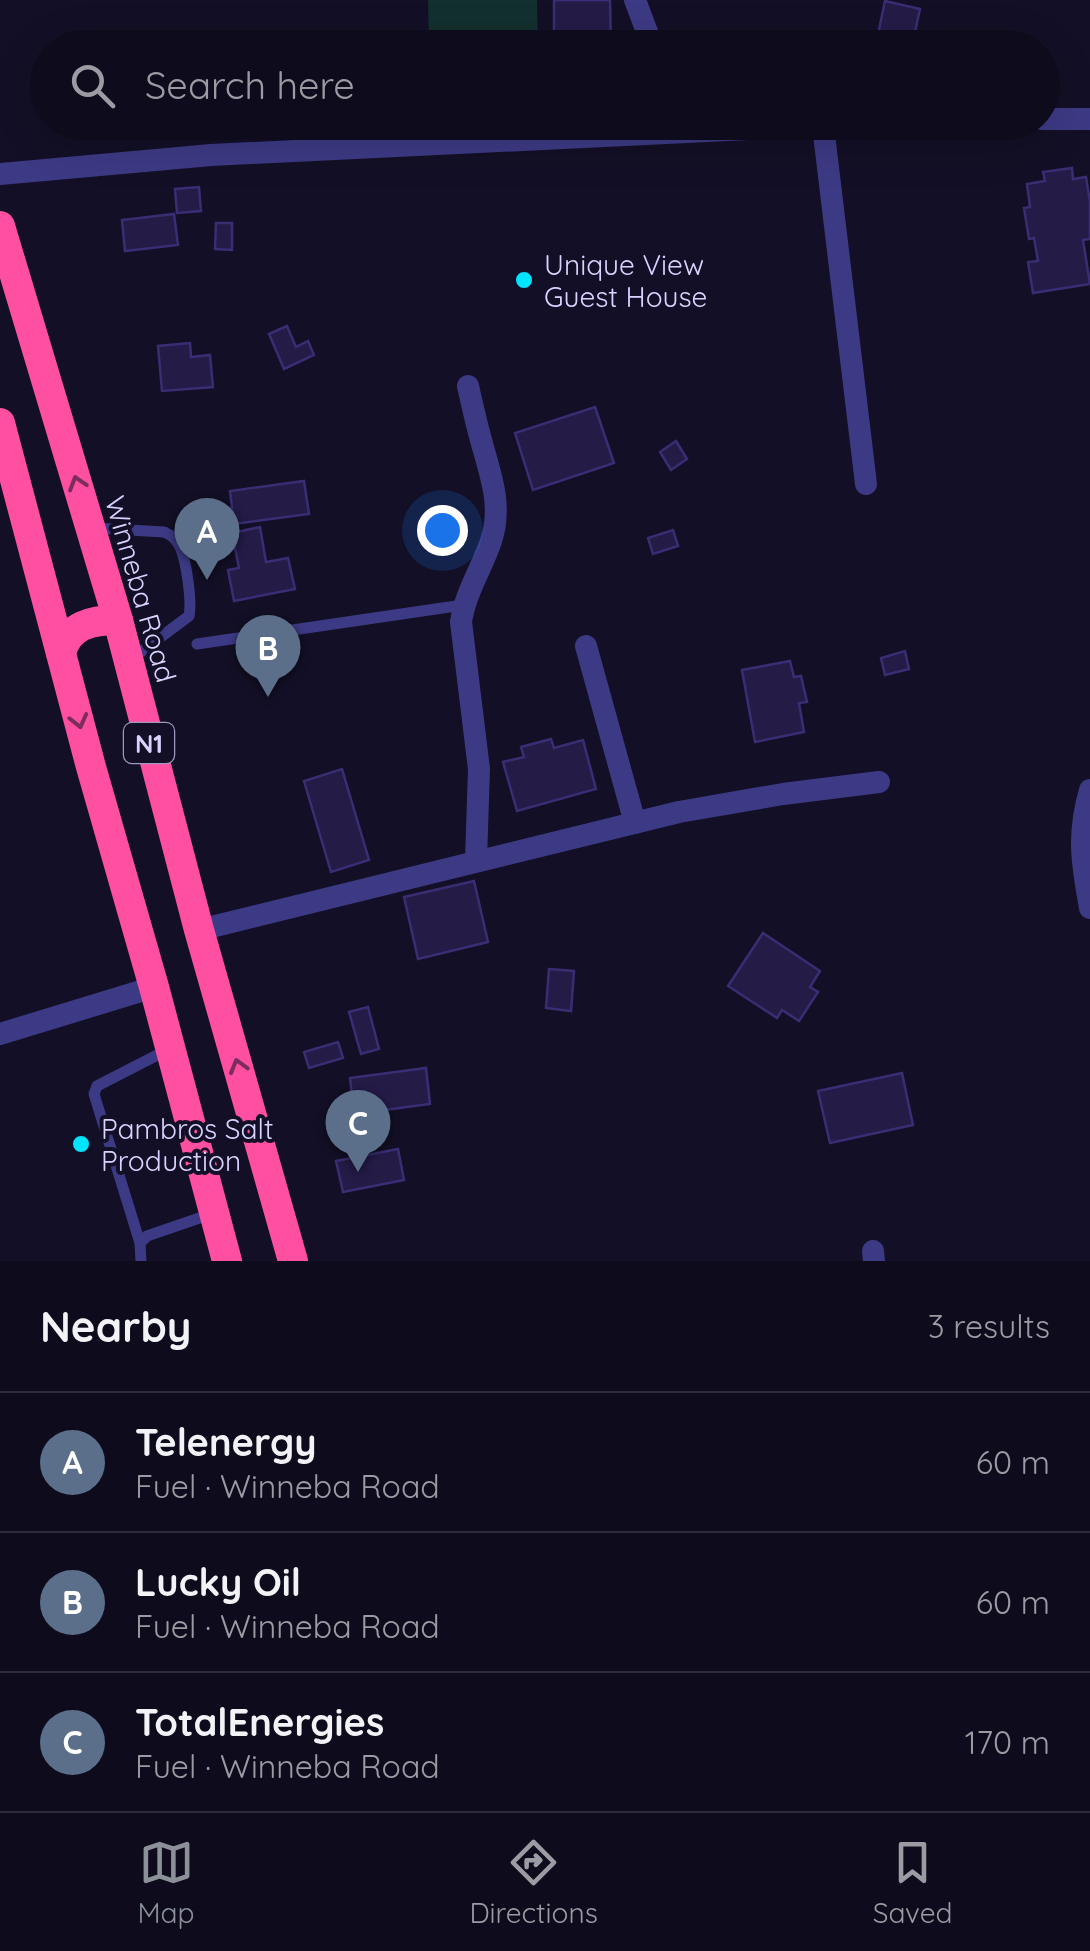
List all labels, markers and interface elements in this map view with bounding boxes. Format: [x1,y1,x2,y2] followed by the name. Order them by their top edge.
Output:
[30,30,1060,140] search box
[65,58,120,113] icon: search
[145,61,355,109] text: Search here
[544,247,707,314] place label: Unique View Guest House
[513,269,535,291] marker: Unique View Guest House
[68,475,89,492] one-way arrow
[98,492,184,686] street label: Winneba Road
[174,498,240,580] pin: A
[417,505,468,556] your location
[236,614,300,697] pin: B
[67,711,88,729] one-way arrow
[124,723,174,763] road number: N1
[229,1058,250,1075] one-way arrow
[326,1090,390,1172] pin: C
[101,1111,273,1178] place label: Pambros Salt Production
[70,1133,92,1155] marker: Pambros Salt Production
[40,1300,191,1353] text: Nearby
[928,1306,1050,1346] text: 3 results
[135,1418,317,1466] text: Telenergy
[62,1442,83,1482] text: A
[976,1442,1050,1482] text: 60 m
[135,1466,440,1506] text: Fuel · Winneba Road
[135,1558,301,1606] text: Lucky Oil
[62,1582,83,1622] text: B
[976,1582,1050,1622] text: 60 m
[135,1606,440,1646] text: Fuel · Winneba Road
[135,1698,384,1746] text: TotalEnergies
[62,1722,83,1762] text: C
[965,1722,1050,1762] text: 170 m
[135,1746,440,1786] text: Fuel · Winneba Road
[137,1835,195,1930] tab: Map
[469,1835,598,1930] tab: Directions
[873,1835,953,1930] tab: Saved

